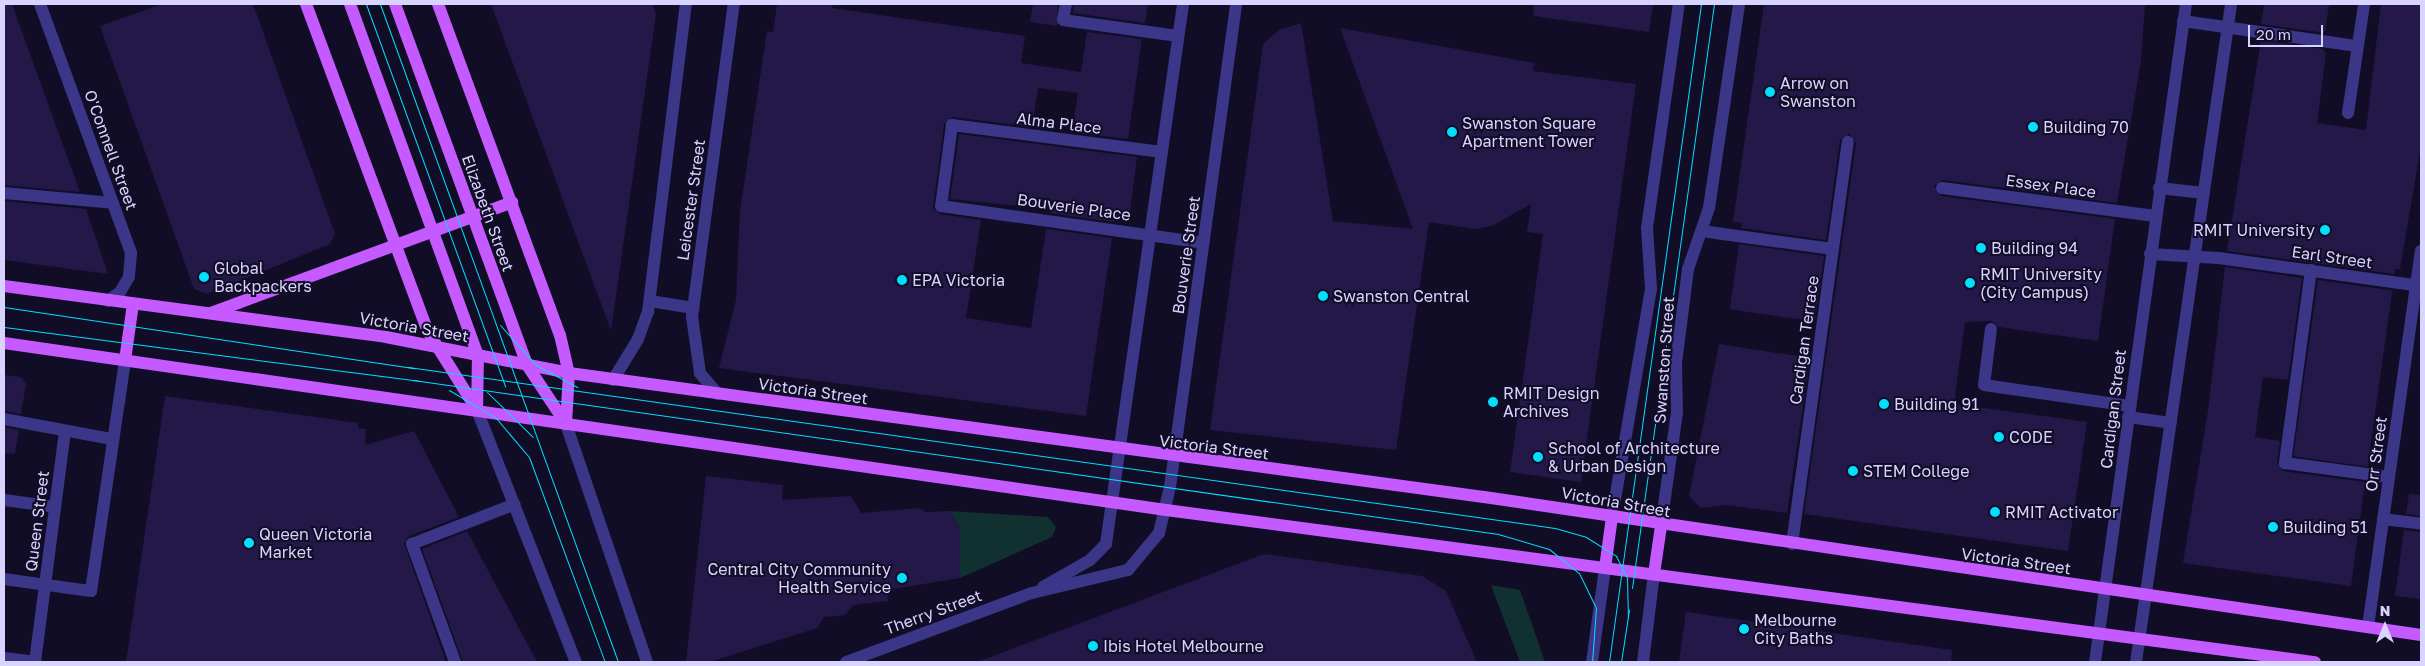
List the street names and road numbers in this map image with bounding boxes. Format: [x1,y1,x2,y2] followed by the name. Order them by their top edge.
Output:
[80,87,142,213] street label: O'Connell Street
[1015,108,1103,138] street label: Alma Place
[673,138,709,262] street label: Leicester Street
[458,152,518,274] street label: Elizabeth Street
[2005,170,2097,202] street label: Essex Place
[1016,190,1132,224] street label: Bouverie Place
[1168,195,1204,315] street label: Bouverie Street
[2290,242,2374,272] street label: Earl Street
[1785,274,1823,406] street label: Cardigan Terrace
[1650,296,1678,424] street label: Swanston Street
[358,308,470,346] street label: Victoria Street
[2096,348,2130,470] street label: Cardigan Street
[757,374,869,408] street label: Victoria Street
[2361,415,2391,493] street label: Orr Street
[1158,431,1270,463] street label: Victoria Street
[21,470,53,572] street label: Queen Street
[1560,483,1672,521] street label: Victoria Street
[1960,544,2072,578] street label: Victoria Street
[882,585,984,639] street label: Therry Street

